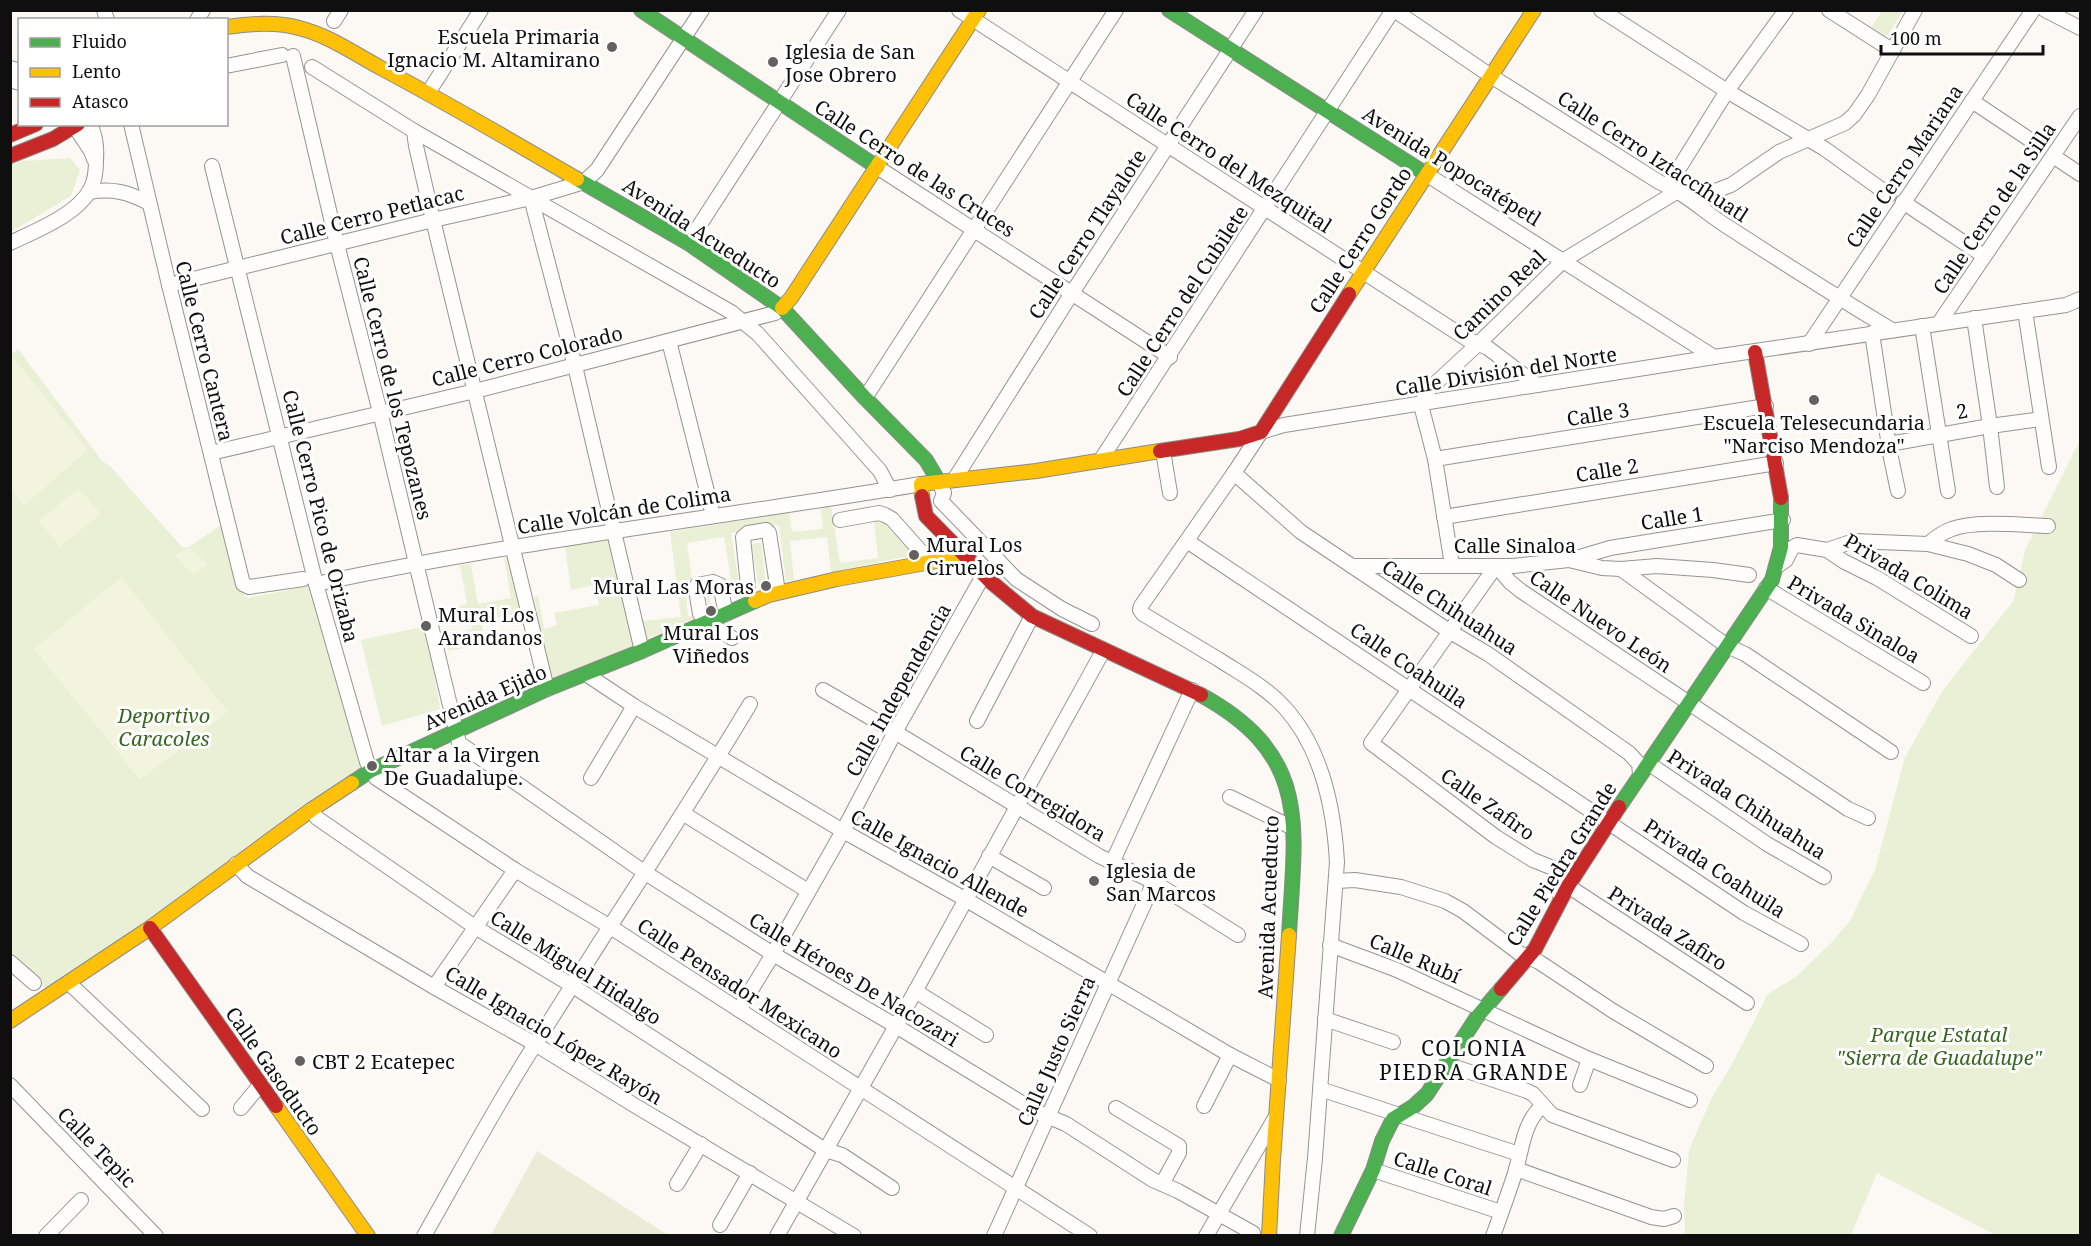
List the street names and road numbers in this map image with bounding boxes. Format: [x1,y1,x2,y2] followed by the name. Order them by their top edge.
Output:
[1839,79,1969,253] street label: Calle Cerro Mariana
[1552,84,1754,228] street label: Calle Cerro Iztaccíhuatl
[1121,85,1337,239] street label: Calle Cerro del Mezquital
[809,93,1021,243] street label: Calle Cerro de las Cruces
[1358,100,1546,232] street label: Avenida Popocatépetl
[1926,117,2062,299] street label: Calle Cerro de la Silla
[1022,144,1152,324] street label: Calle Cerro Tlayalote
[1303,162,1417,318] street label: Calle Cerro Gordo
[618,172,786,294] street label: Avenida Acueducto
[277,179,467,251] street label: Calle Cerro Petlacac
[1110,200,1254,402] street label: Calle Cerro del Cubilete
[1447,244,1551,346] street label: Camino Real
[347,254,439,522] street label: Calle Cerro de los Tepozanes
[170,258,240,444] street label: Calle Cerro Cantera
[429,319,625,393] street label: Calle Cerro Colorado
[1393,340,1619,402] street label: Calle División del Norte
[277,387,365,645] street label: Calle Cerro Pico de Orizaba
[1565,396,1631,432] street label: Calle 3
[1954,397,1970,425] street label: 2
[1574,452,1640,488] street label: Calle 2
[515,480,733,540] street label: Calle Volcán de Colima
[1639,500,1705,536] street label: Calle 1
[1839,527,1979,625] street label: Privada Colima
[1454,532,1576,559] street label: Calle Sinaloa
[1377,553,1523,661] street label: Calle Chihuahua
[1524,563,1678,679] street label: Calle Nuevo León
[1783,569,1925,669] street label: Privada Sinaloa
[839,598,957,782] street label: Calle Independencia
[1345,616,1473,714] street label: Calle Coahuila
[419,658,551,736] street label: Avenida Ejido
[955,739,1111,847] street label: Calle Corregidora
[1662,743,1832,865] street label: Privada Chihuahua
[1436,762,1540,846] street label: Calle Zafiro
[1499,777,1623,951] street label: Calle Piedra Grande
[846,803,1034,923] street label: Calle Ignacio Allende
[1639,812,1791,924] street label: Privada Coahuila
[1251,815,1285,999] street label: Avenida Acueducto
[1603,879,1733,977] street label: Privada Zafiro
[485,903,667,1031] street label: Calle Miguel Hidalgo
[744,906,964,1053] street label: Calle Héroes De Nacozari
[632,912,848,1064] street label: Calle Pensador Mexicano
[1365,927,1465,989] street label: Calle Rubí
[440,959,668,1111] street label: Calle Ignacio López Rayón
[1011,971,1101,1131] street label: Calle Justo Sierra
[220,1001,328,1141] street label: Calle Gasoducto
[52,1101,142,1193] street label: Calle Tepic
[1390,1144,1496,1202] street label: Calle Coral

